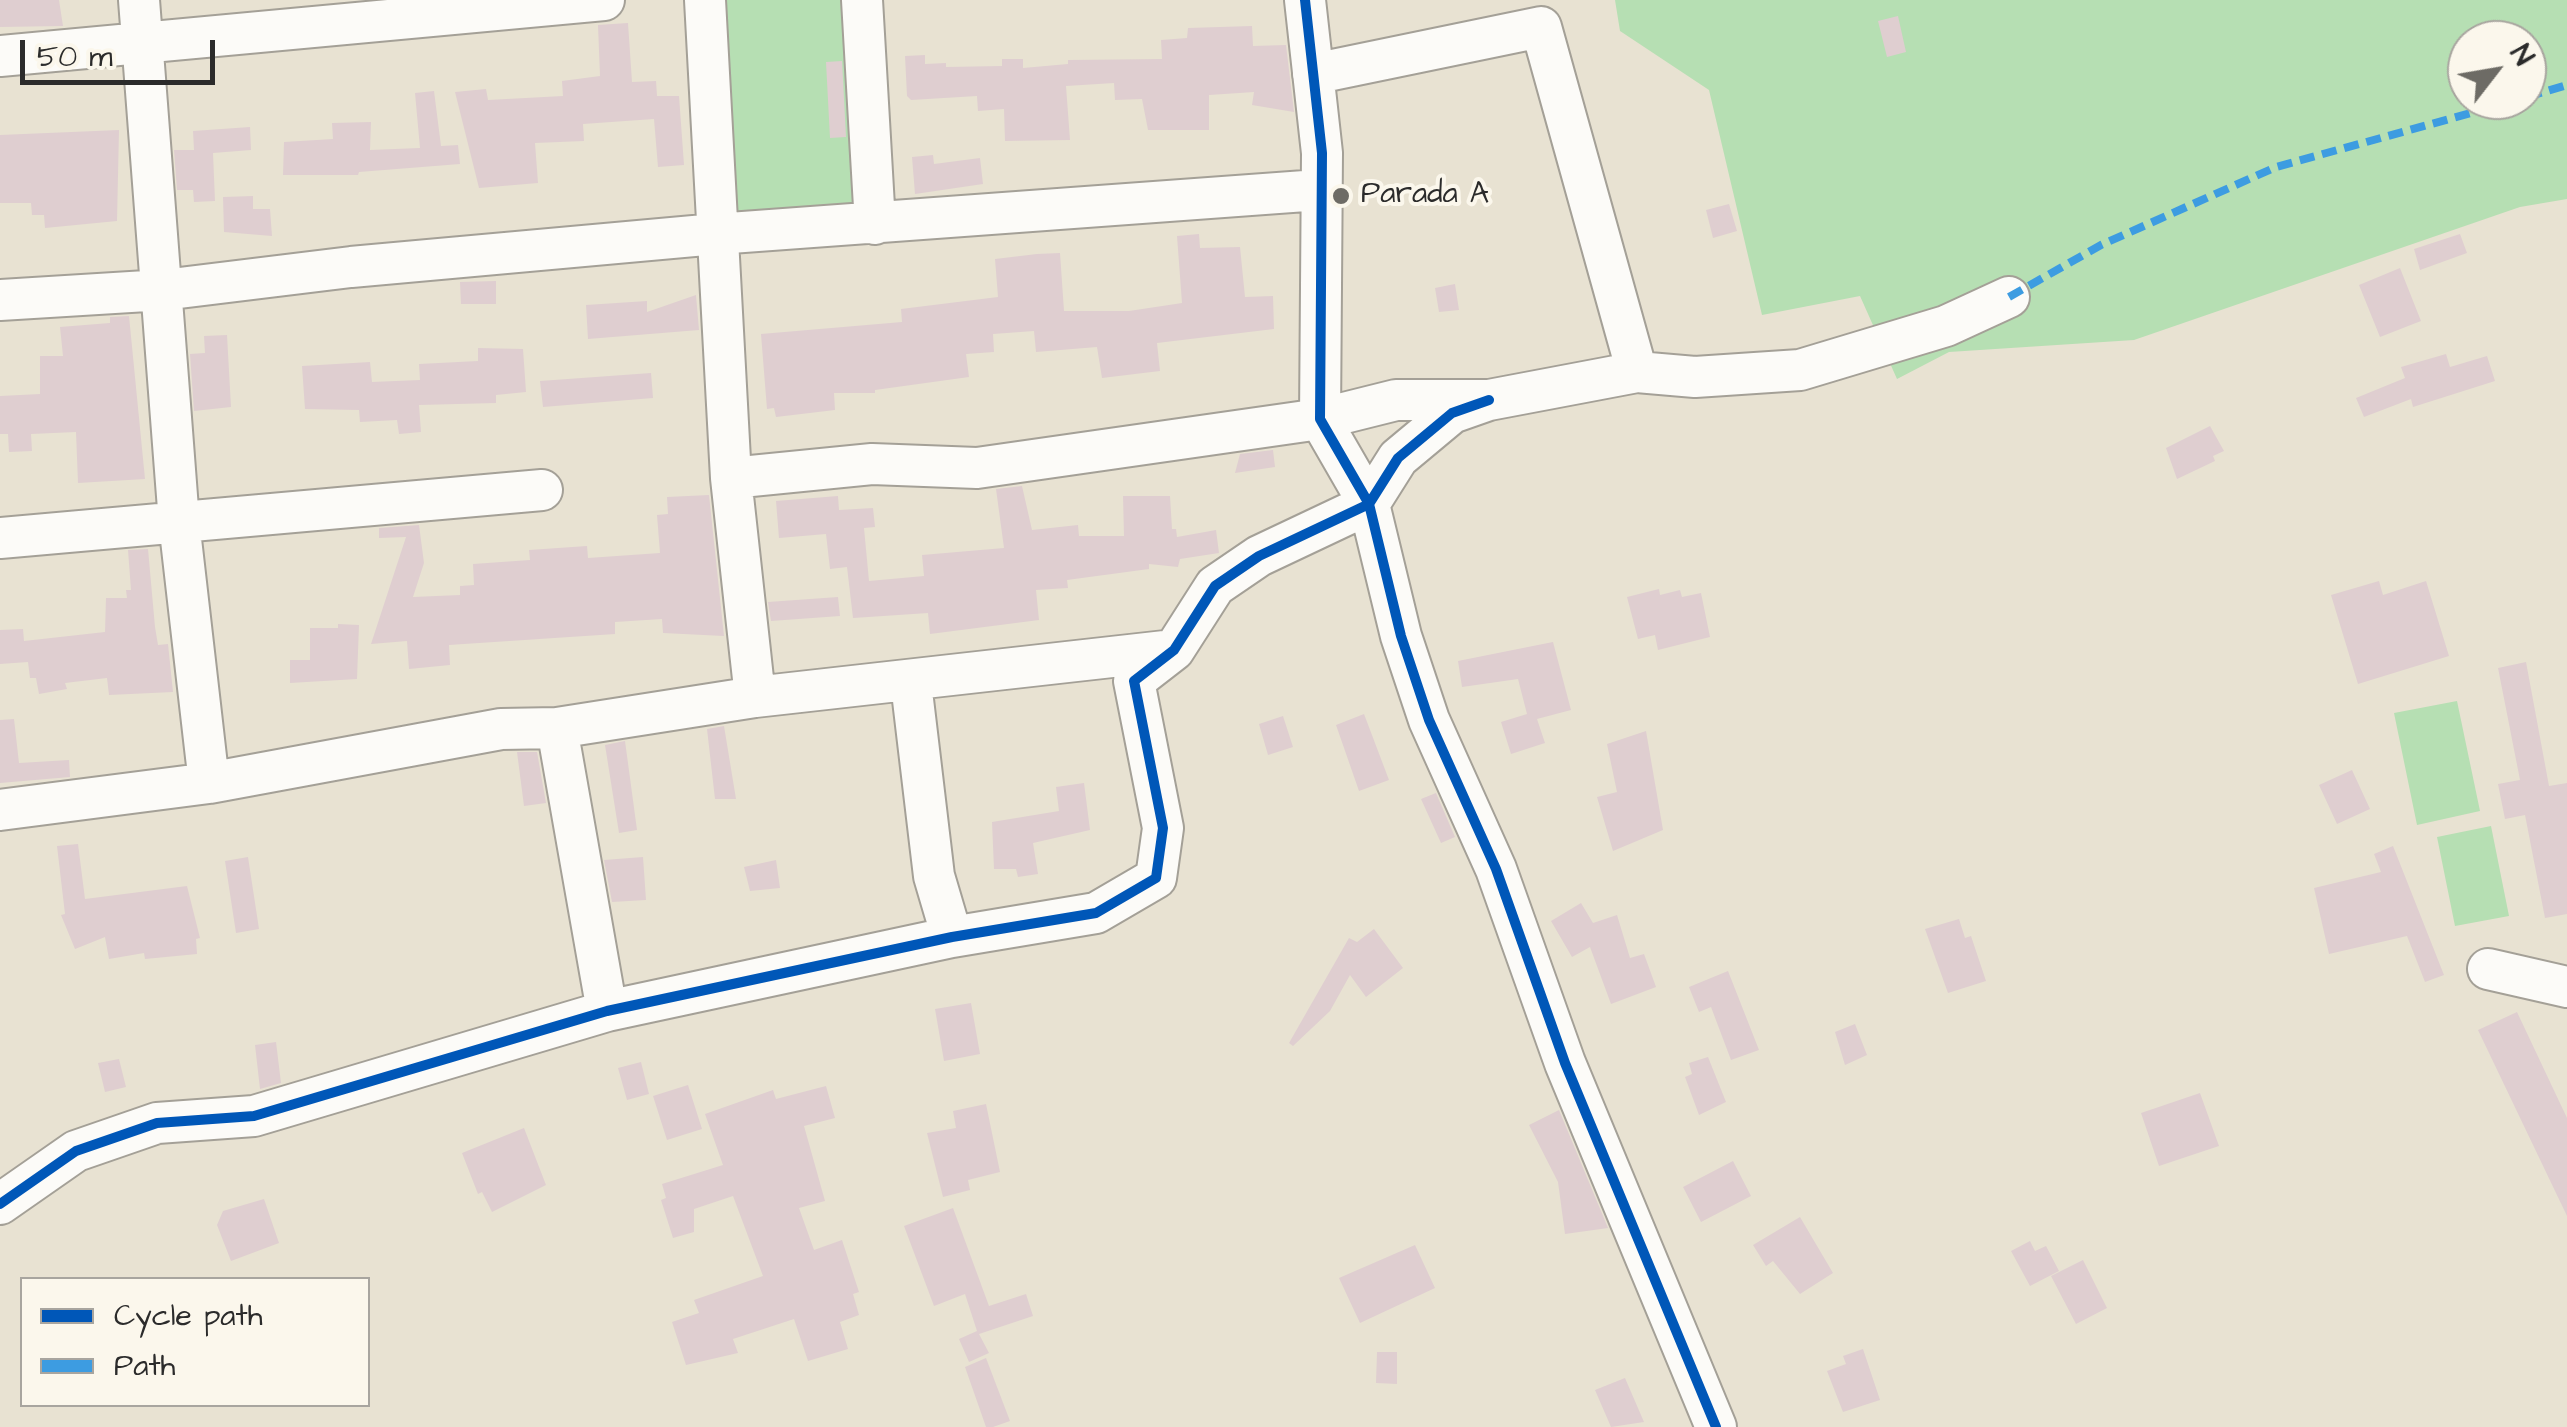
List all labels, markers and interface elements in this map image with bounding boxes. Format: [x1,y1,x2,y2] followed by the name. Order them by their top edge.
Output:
[25,20,220,82] scale bar
[2447,20,2547,120] north arrow
[37,36,113,78] text: 50 m
[2500,38,2543,73] text: N
[1361,178,1489,214] place label: Parada A
[1330,185,1352,207] marker: Parada A
[20,1277,370,1407] legend
[114,1295,263,1337] text: Cycle path
[114,1345,175,1387] text: Path

